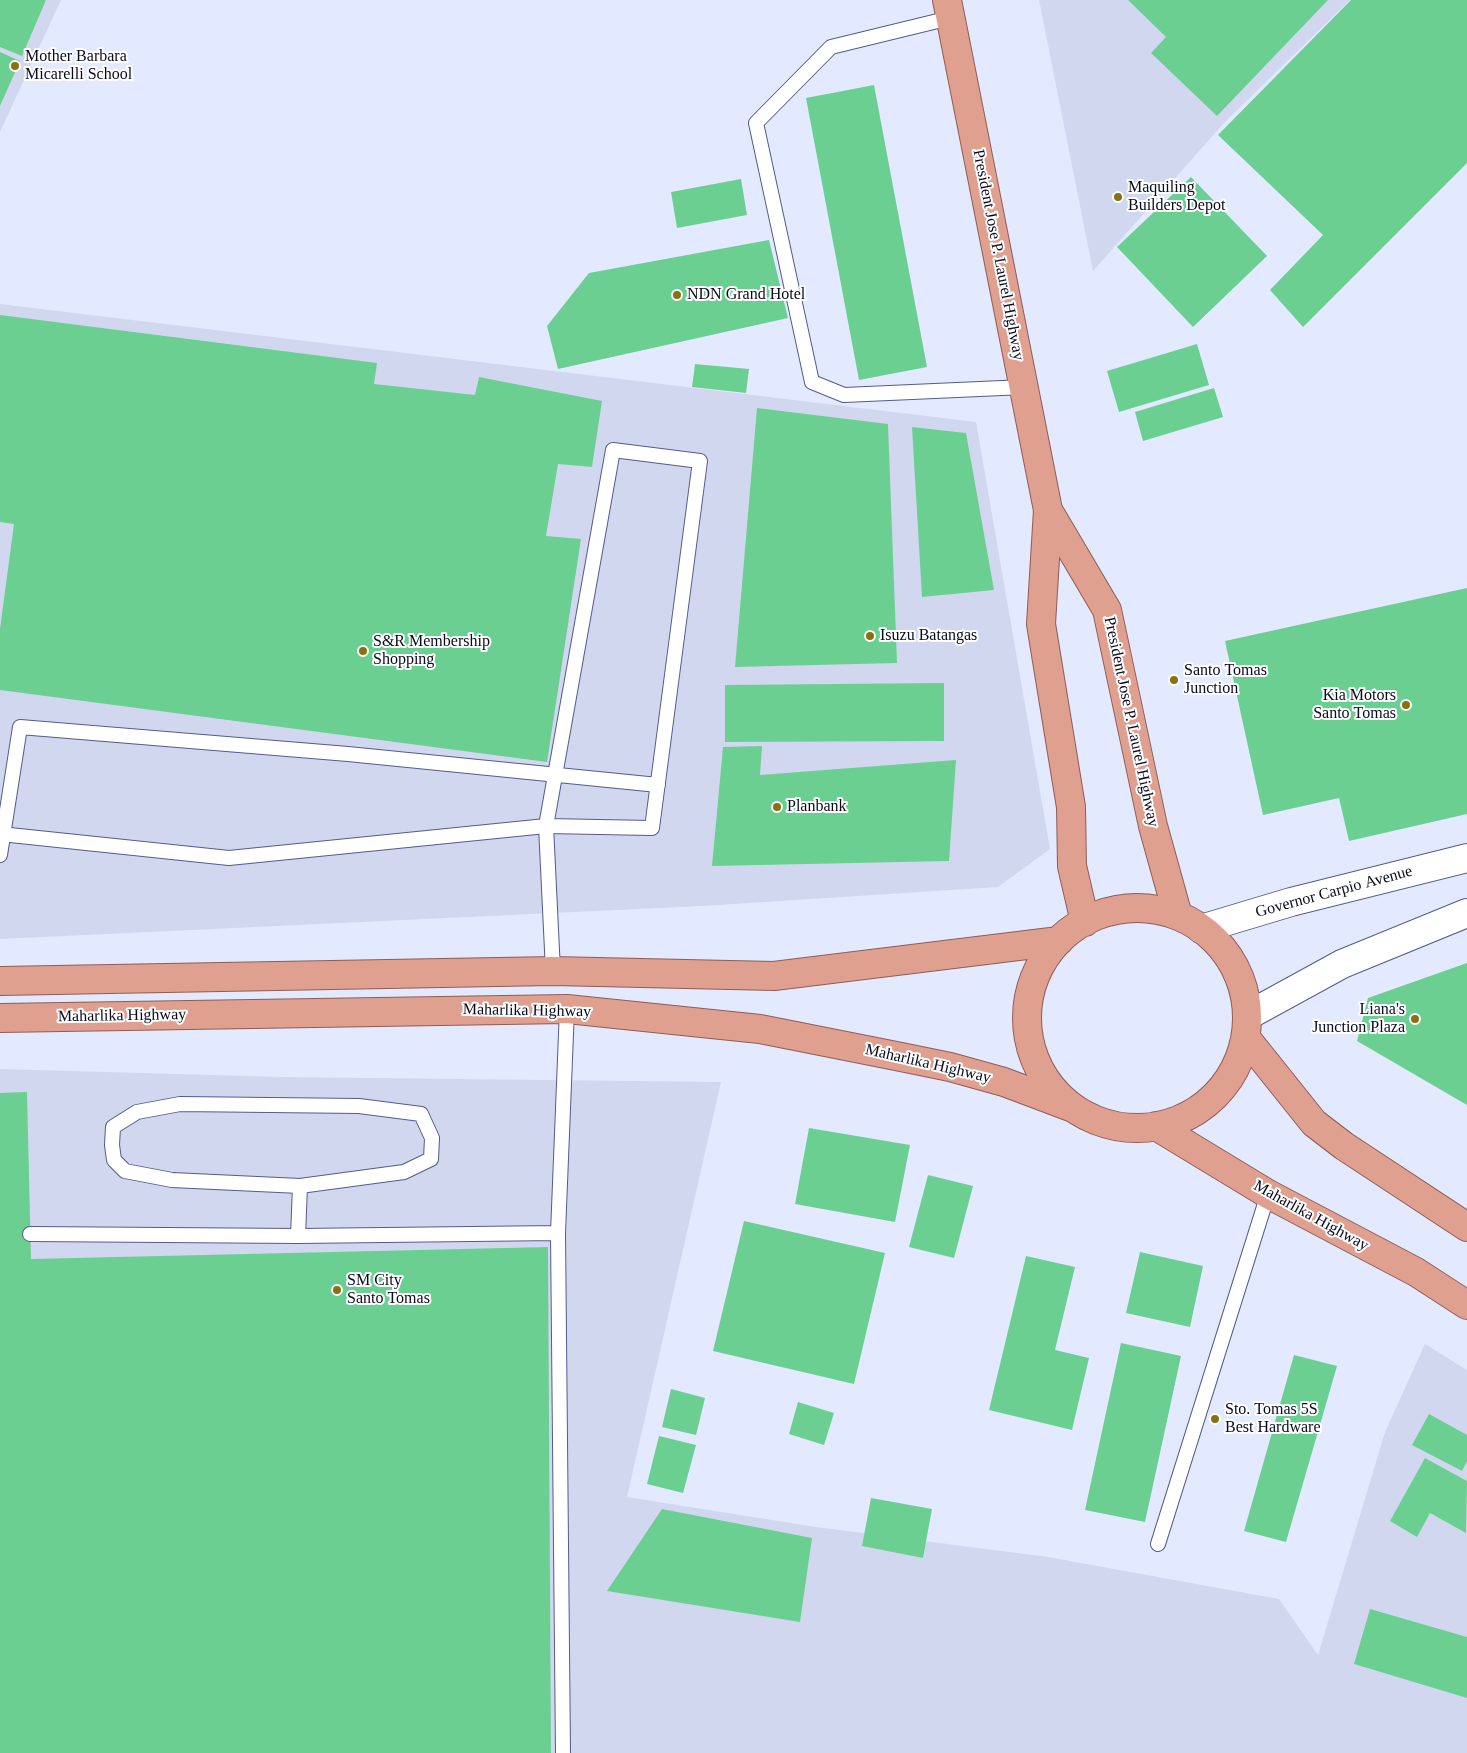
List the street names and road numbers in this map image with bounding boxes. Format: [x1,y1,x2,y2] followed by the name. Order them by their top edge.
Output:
[968,148,1028,362] street label: President Jose P. Laurel Highway
[1099,615,1163,829] street label: President Jose P. Laurel Highway
[1254,862,1414,922] street label: Governor Carpio Avenue
[463,1000,591,1022] street label: Maharlika Highway
[58,1005,186,1027] street label: Maharlika Highway
[863,1040,993,1088] street label: Maharlika Highway
[1250,1176,1372,1256] street label: Maharlika Highway

